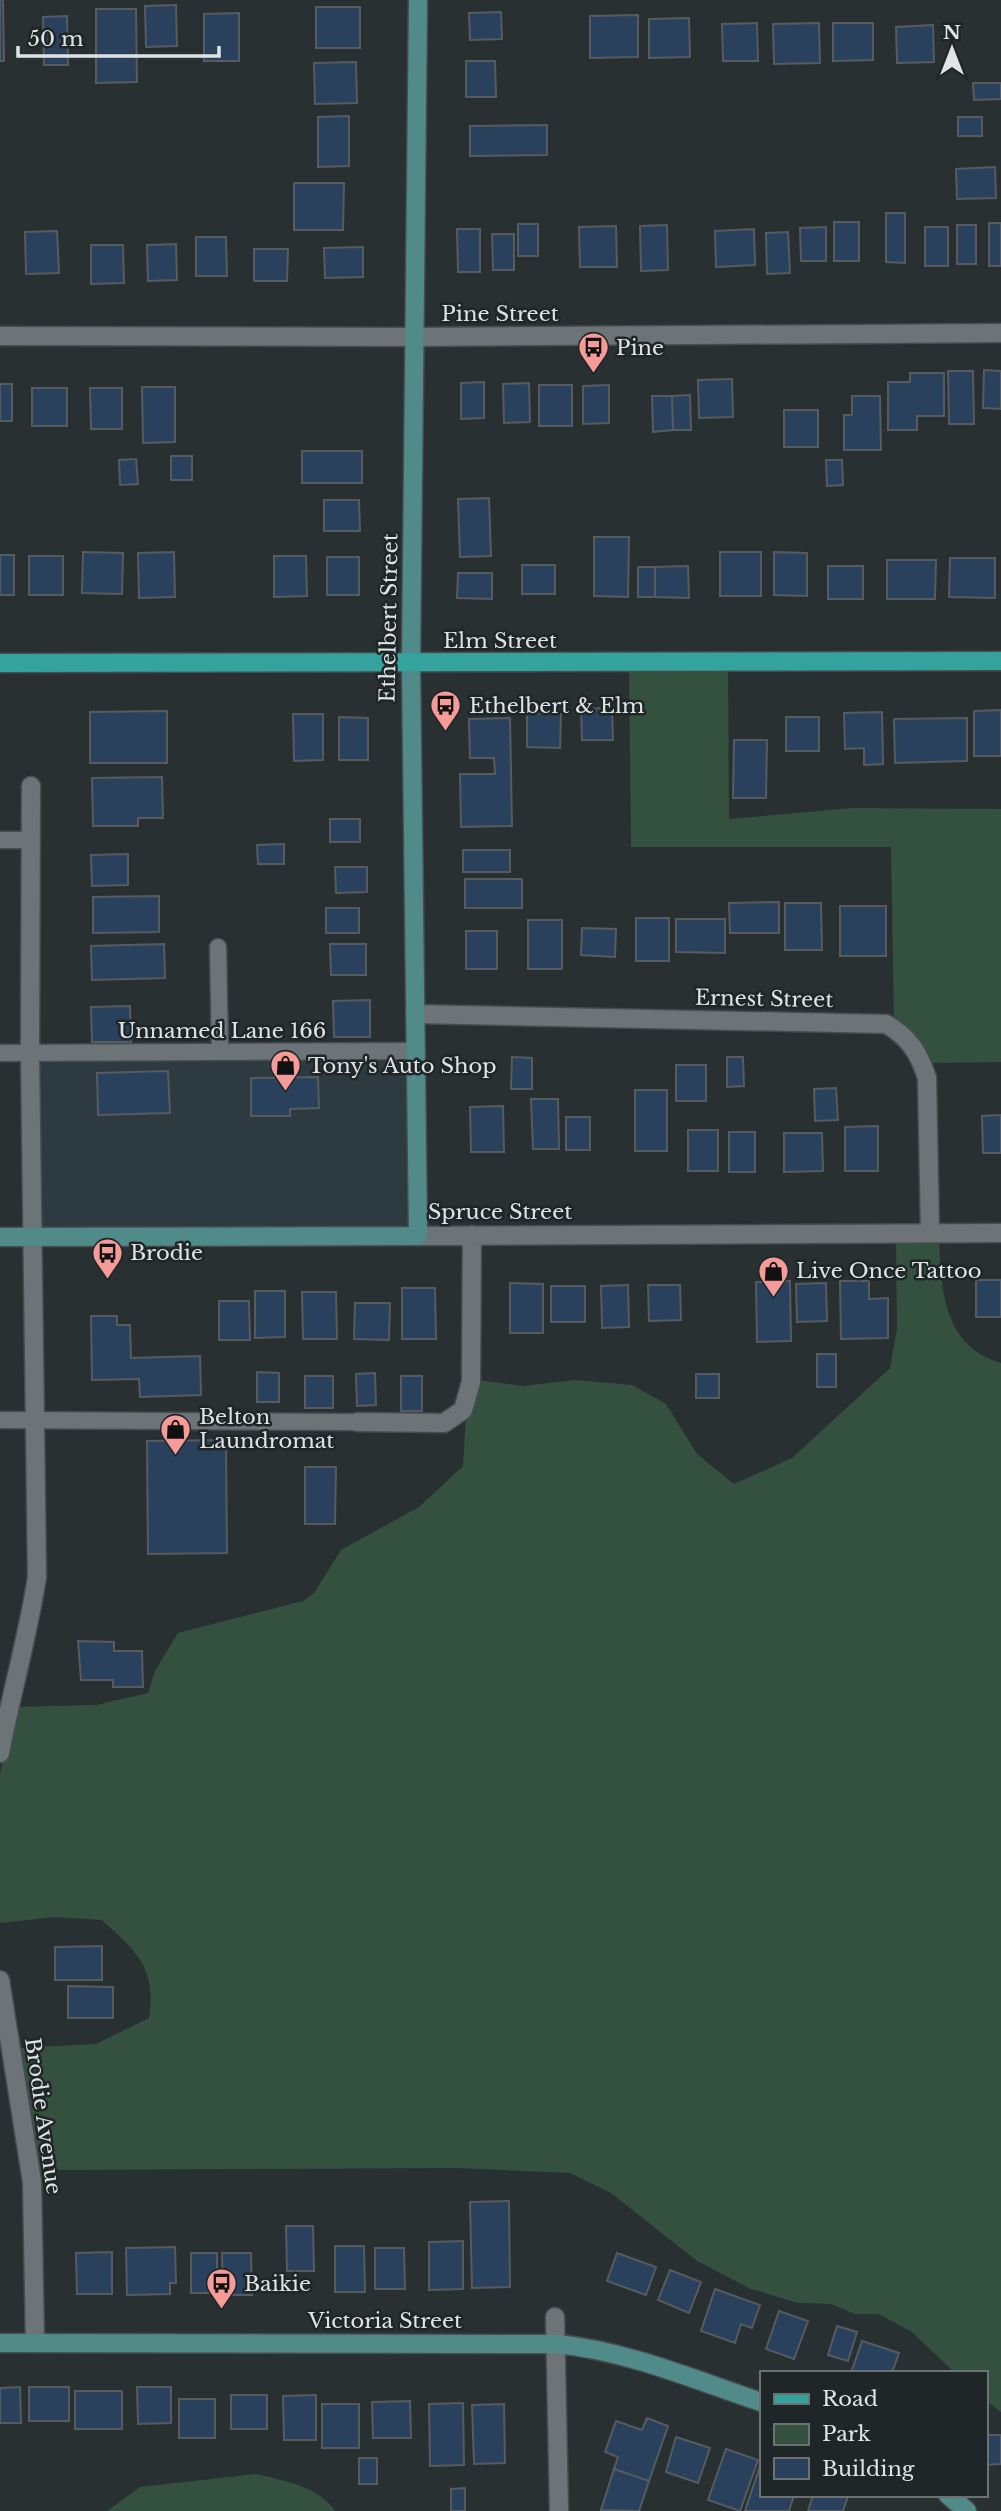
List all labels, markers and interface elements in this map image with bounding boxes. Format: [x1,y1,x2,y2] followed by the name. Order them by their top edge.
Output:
[18,14,219,58] scale bar
[917,14,987,84] north arrow
[943,21,961,44] text: N
[28,26,84,52] text: 50 m
[441,301,559,327] street label: Pine Street
[576,331,610,375] bus stop icon: Pine
[616,335,664,361] place label: Pine
[375,533,403,703] street label: Ethelbert Street
[443,628,557,654] street label: Elm Street
[429,689,463,733] bus stop icon: Ethelbert & Elm
[469,693,645,719] place label: Ethelbert & Elm
[695,985,833,1013] street label: Ernest Street
[118,1018,326,1044] street label: Unnamed Lane 166
[268,1049,302,1093] shop icon: Tony's Auto Shop
[308,1053,496,1079] place label: Tony's Auto Shop
[428,1199,572,1225] street label: Spruce Street
[90,1236,124,1280] bus stop icon: Brodie
[130,1240,203,1266] place label: Brodie
[756,1254,790,1298] shop icon: Live Once Tattoo
[796,1258,981,1284] place label: Live Once Tattoo
[199,1404,334,1454] place label: Belton Laundromat
[159,1412,193,1456] shop icon: Belton Laundromat
[19,2036,67,2196] street label: Brodie Avenue
[204,2267,238,2311] bus stop icon: Baikie
[244,2271,311,2297] place label: Baikie
[307,2308,462,2334] street label: Victoria Street
[760,2371,987,2497] legend
[822,2386,878,2412] text: Road
[822,2421,871,2447] text: Park
[822,2456,915,2482] text: Building

